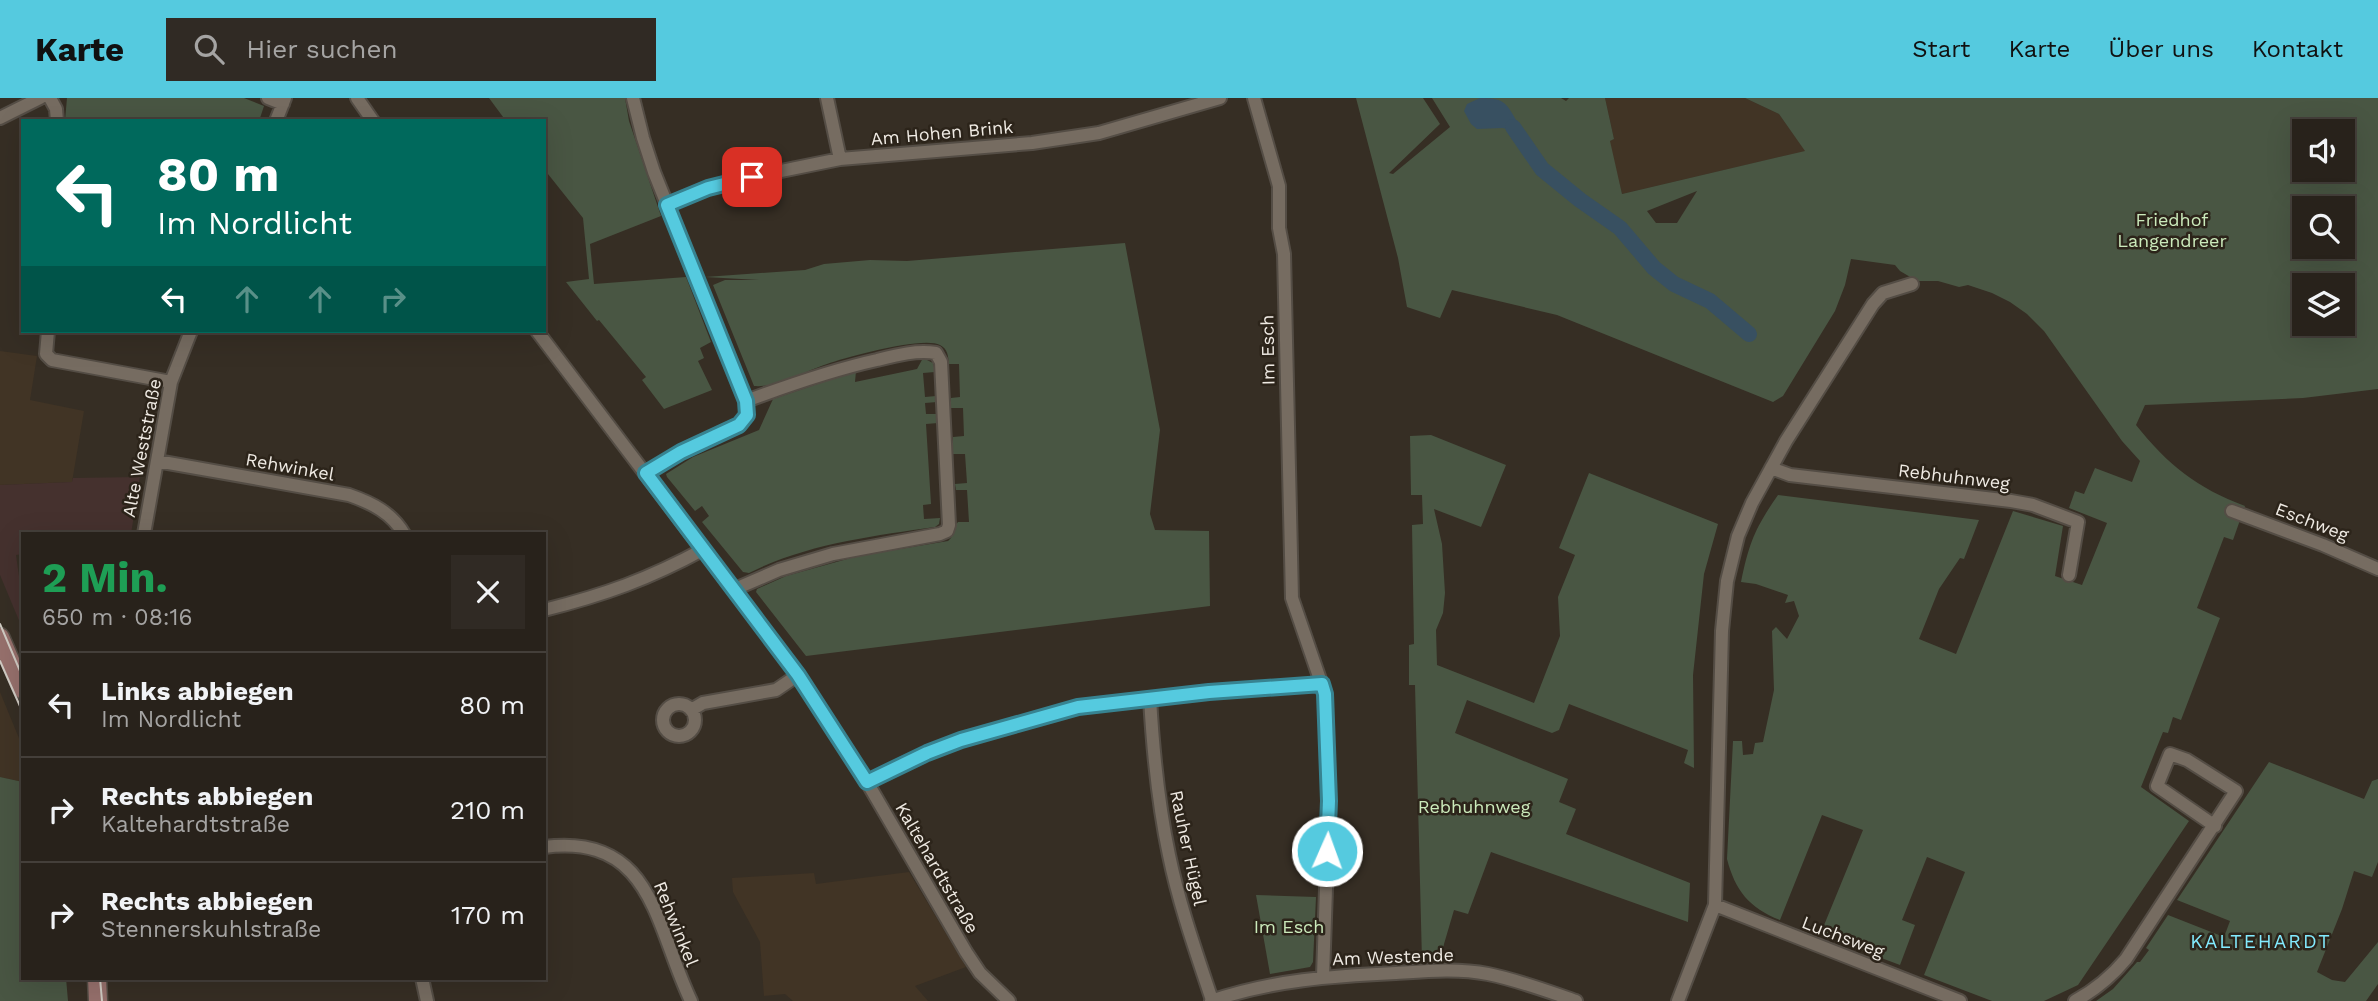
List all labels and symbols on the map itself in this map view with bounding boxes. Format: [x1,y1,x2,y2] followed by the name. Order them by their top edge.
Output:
[870,116,1014,149] street label: Am Hohen Brink
[722,147,782,207] pin
[2117,209,2227,251] park label: Friedhof Langendreer
[1256,314,1279,386] street label: Im Esch
[118,377,165,519] street label: Alte Weststraße
[244,448,337,485] street label: Rehwinkel
[1897,459,2012,494] street label: Rebhuhnweg
[2273,498,2352,545] street label: Eschweg
[1166,788,1211,908] street label: Rauher Hügel
[1418,796,1531,817] park label: Rebhuhnweg
[891,798,983,937] street label: Kaltehardtstraße
[1290,814,1364,888] position arrow
[650,878,703,970] street label: Rehwinkel
[1799,911,1888,962] street label: Luchsweg
[1254,916,1324,937] park label: Im Esch
[2190,930,2332,953] district label: KALTEHARDT
[1332,944,1454,969] street label: Am Westende

